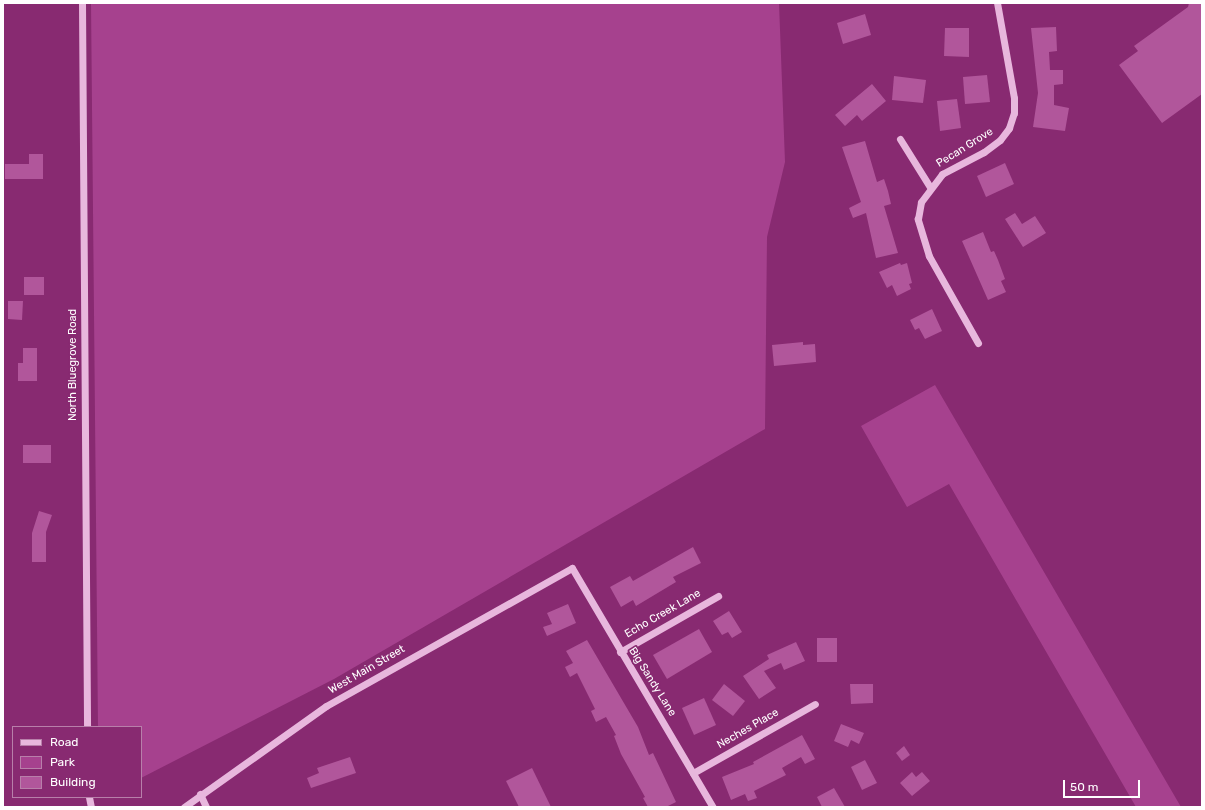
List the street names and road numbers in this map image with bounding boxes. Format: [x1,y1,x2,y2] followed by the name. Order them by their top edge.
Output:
[934,125,996,171] street label: Pecan Grove
[66,309,80,421] street label: North Bluegrove Road
[623,587,703,641] street label: Echo Creek Lane
[326,643,408,697] street label: West Main Street
[625,645,679,719] street label: Big Sandy Lane
[715,706,781,752] street label: Neches Place

